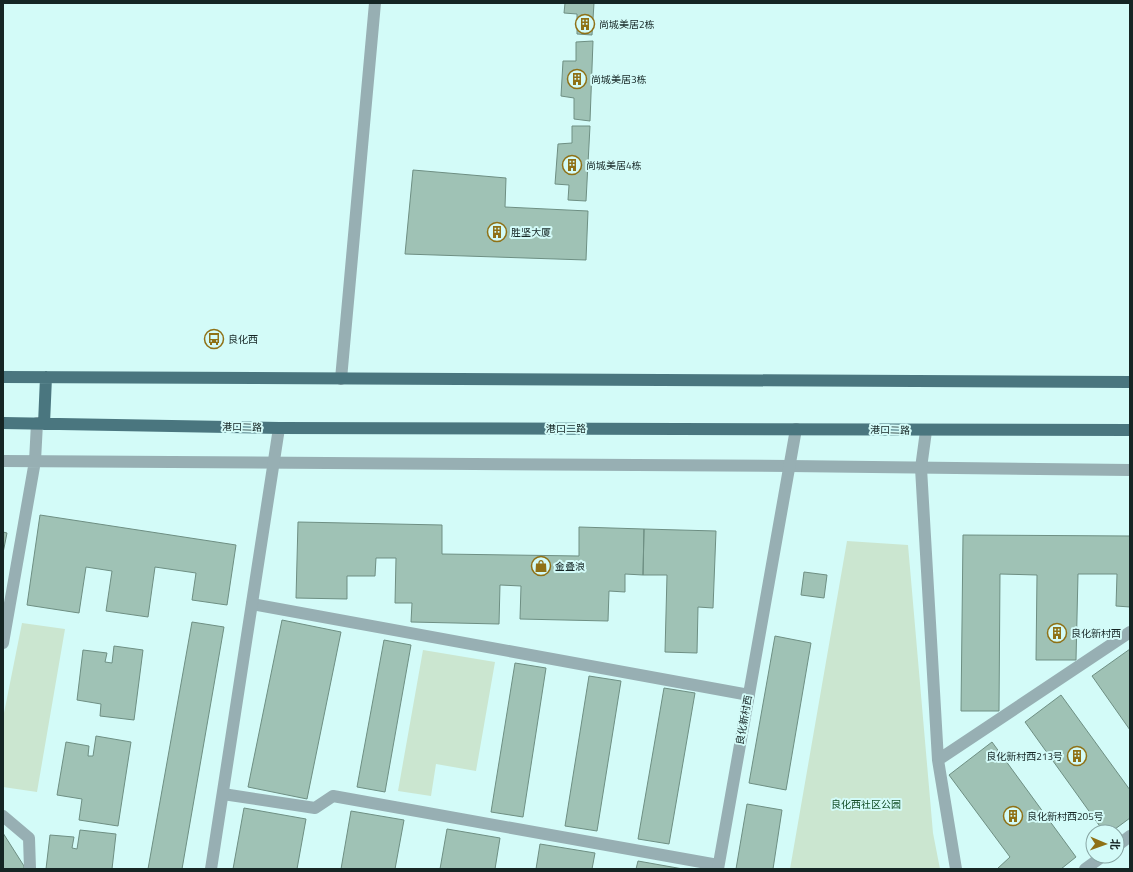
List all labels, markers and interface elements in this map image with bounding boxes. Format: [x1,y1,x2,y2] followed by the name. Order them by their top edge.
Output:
[574,13,596,35] building icon: 尚城美居2栋
[599,17,655,32] place label: 尚城美居2栋
[566,68,588,90] building icon: 尚城美居3栋
[591,72,647,87] place label: 尚城美居3栋
[561,154,583,176] building icon: 尚城美居4栋
[586,158,642,173] place label: 尚城美居4栋
[486,221,508,243] building icon: 胜坚大厦
[511,225,551,240] place label: 胜坚大厦
[203,328,225,350] bus stop icon: 良化西
[228,332,258,347] place label: 良化西
[222,419,262,435] street label: 港口二路
[546,421,586,436] street label: 港口二路
[870,422,910,438] street label: 港口二路
[530,555,552,577] shop icon: 金叠浪
[555,559,585,574] place label: 金叠浪
[1046,622,1068,644] building icon: 良化新村西
[1071,626,1121,641] place label: 良化新村西
[732,694,756,746] street label: 良化新村西
[1066,745,1088,767] building icon: 良化新村西213号
[986,749,1063,764] place label: 良化新村西213号
[831,797,901,812] park label: 良化西社区公园
[1002,805,1024,827] building icon: 良化新村西205号
[1027,809,1104,824] place label: 良化新村西205号
[1085,824,1125,864] north arrow
[1107,839,1123,850] text: 北

